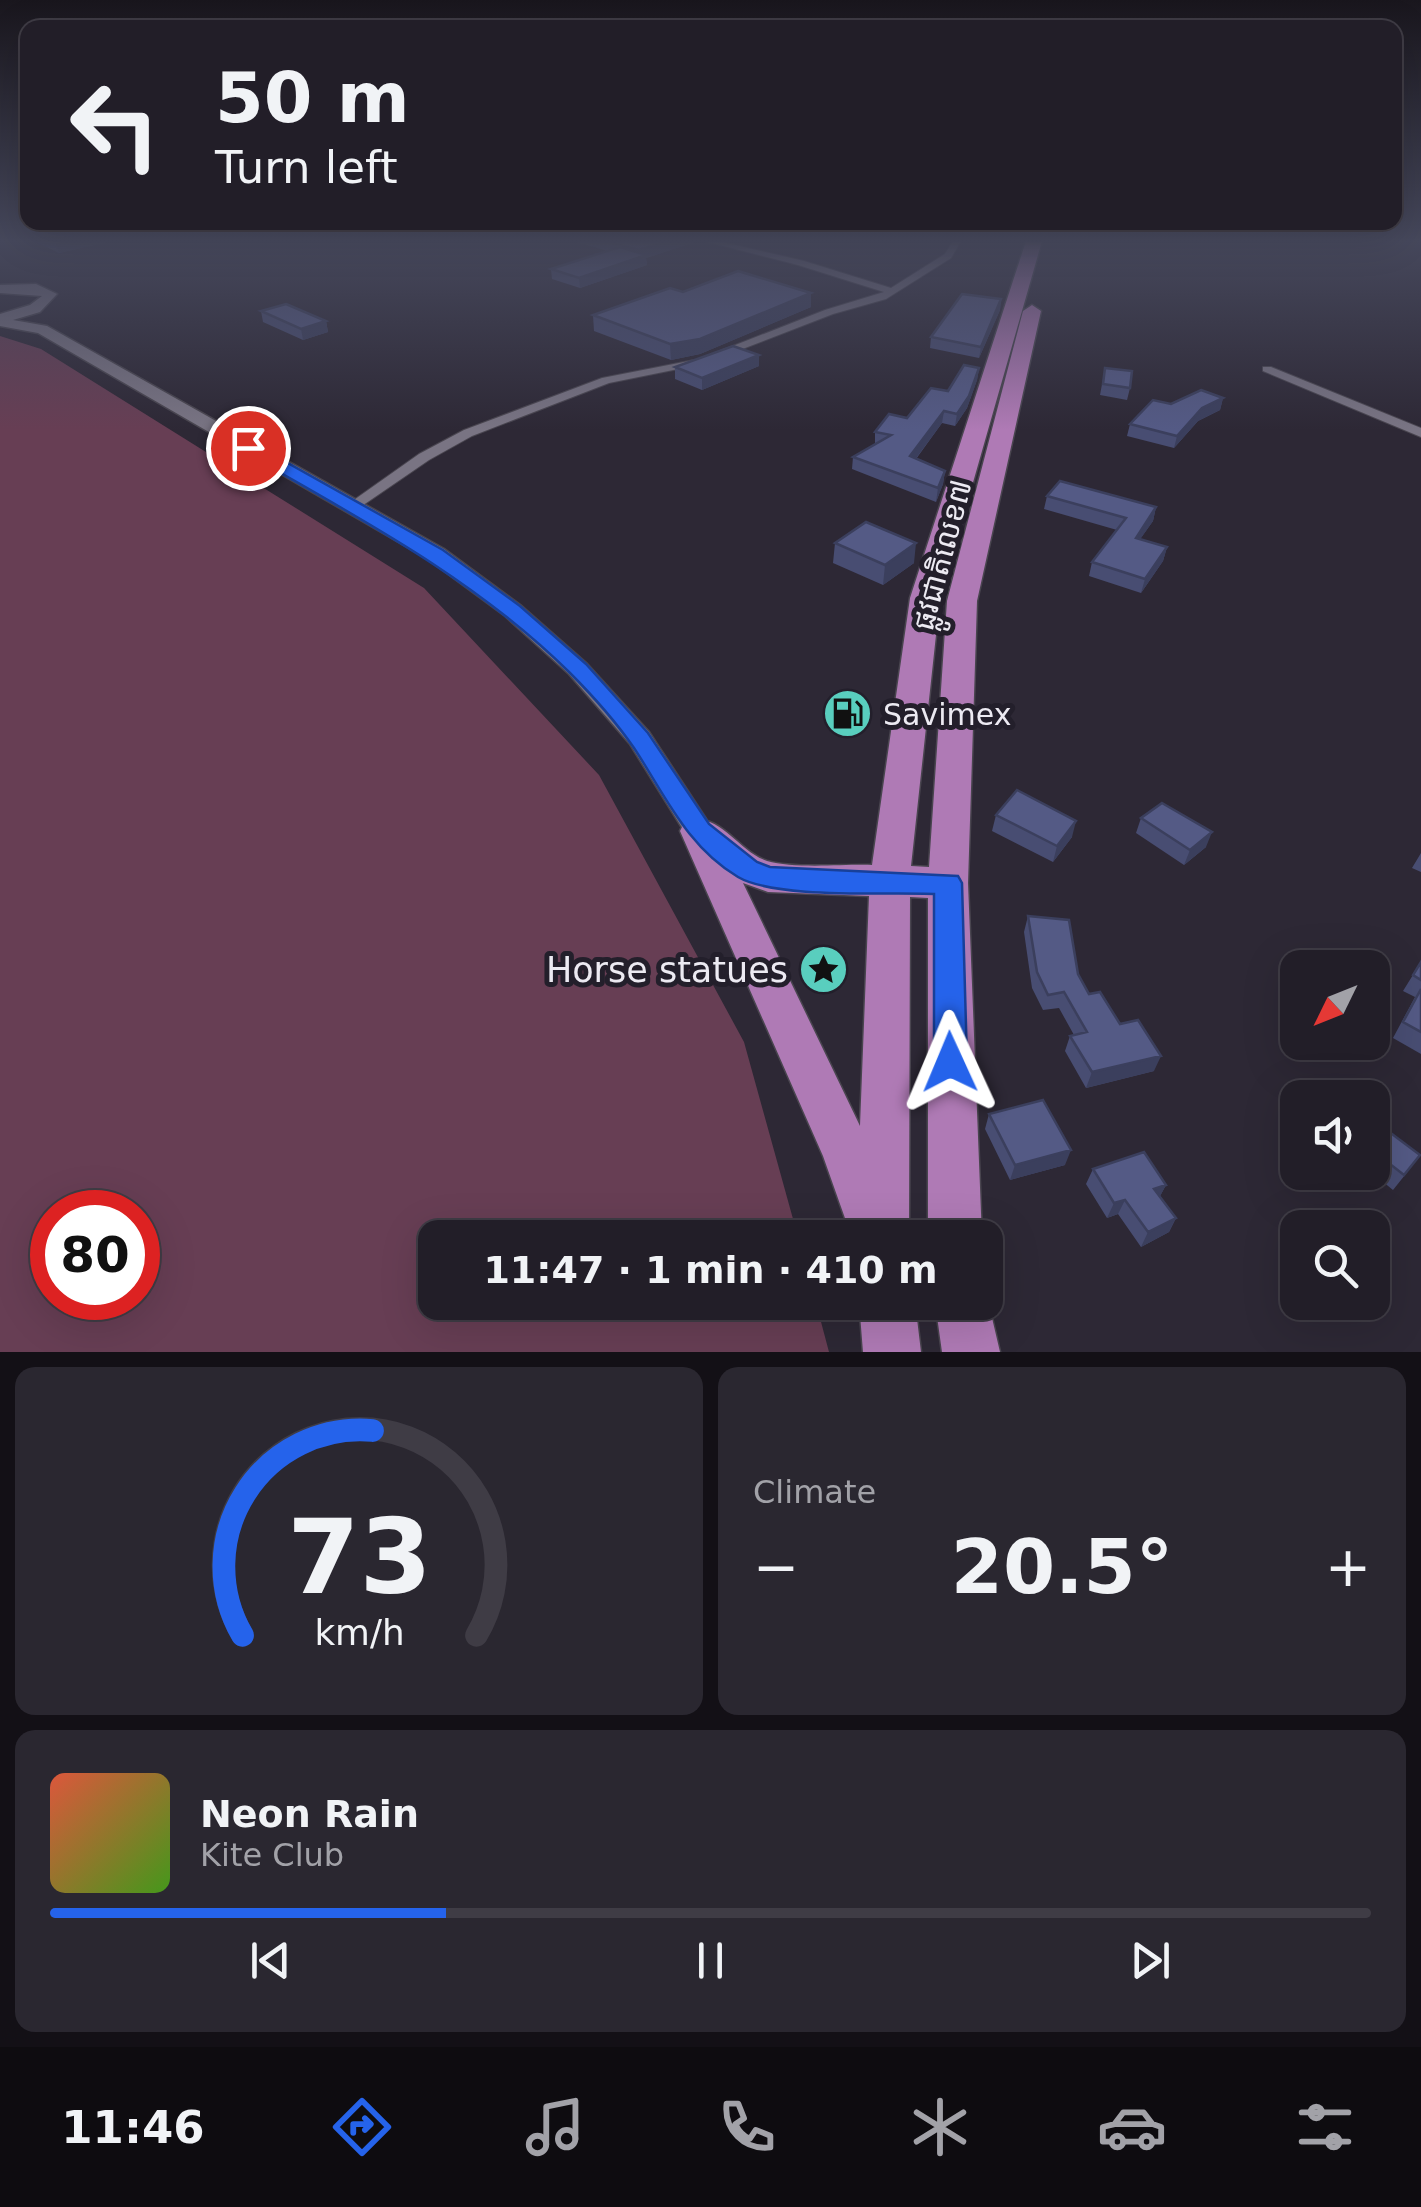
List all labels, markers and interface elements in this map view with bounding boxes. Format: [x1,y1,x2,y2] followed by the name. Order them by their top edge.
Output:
[215,57,410,139] text: 50 m
[50,60,180,190] icon: left
[215,141,398,194] text: Turn left
[206,406,291,491] pin
[221,421,276,476] icon: arrive
[905,476,987,636] street label: ផ្លូវជាតិលេខ៧
[822,688,874,740] fuel station icon: Savimex
[883,697,1011,732] place label: Savimex
[797,944,849,996] place icon: Horse statues
[546,950,788,990] place label: Horse statues
[1280,950,1390,1060] north arrow
[1280,950,1390,1320] map controls
[898,1010,1002,1114] position arrow
[1280,1080,1390,1190] button: sound
[30,1190,160,1320] speed limit sign: 80
[1280,1210,1390,1320] button: search
[483,1248,938,1292] text: 11:47 · 1 min · 410 m
[753,1473,876,1511] text: Climate
[287,1496,431,1618] text: 73
[951,1523,1173,1611] text: 20.5°
[753,1535,799,1599] text: −
[1325,1535,1371,1599] text: +
[314,1612,404,1653] text: km/h
[200,1792,419,1836] text: Neon Rain
[200,1836,344,1874] text: Kite Club
[243,1933,298,1988] icon: previous
[683,1933,738,1988] icon: pause
[1123,1933,1178,1988] icon: next
[327,2092,397,2162] icon: directions
[520,2092,590,2162] icon: music
[712,2092,782,2162] icon: phone
[905,2092,975,2162] icon: climate
[1097,2092,1167,2162] icon: car
[1290,2092,1360,2162] icon: filters
[61,2101,205,2154] text: 11:46

